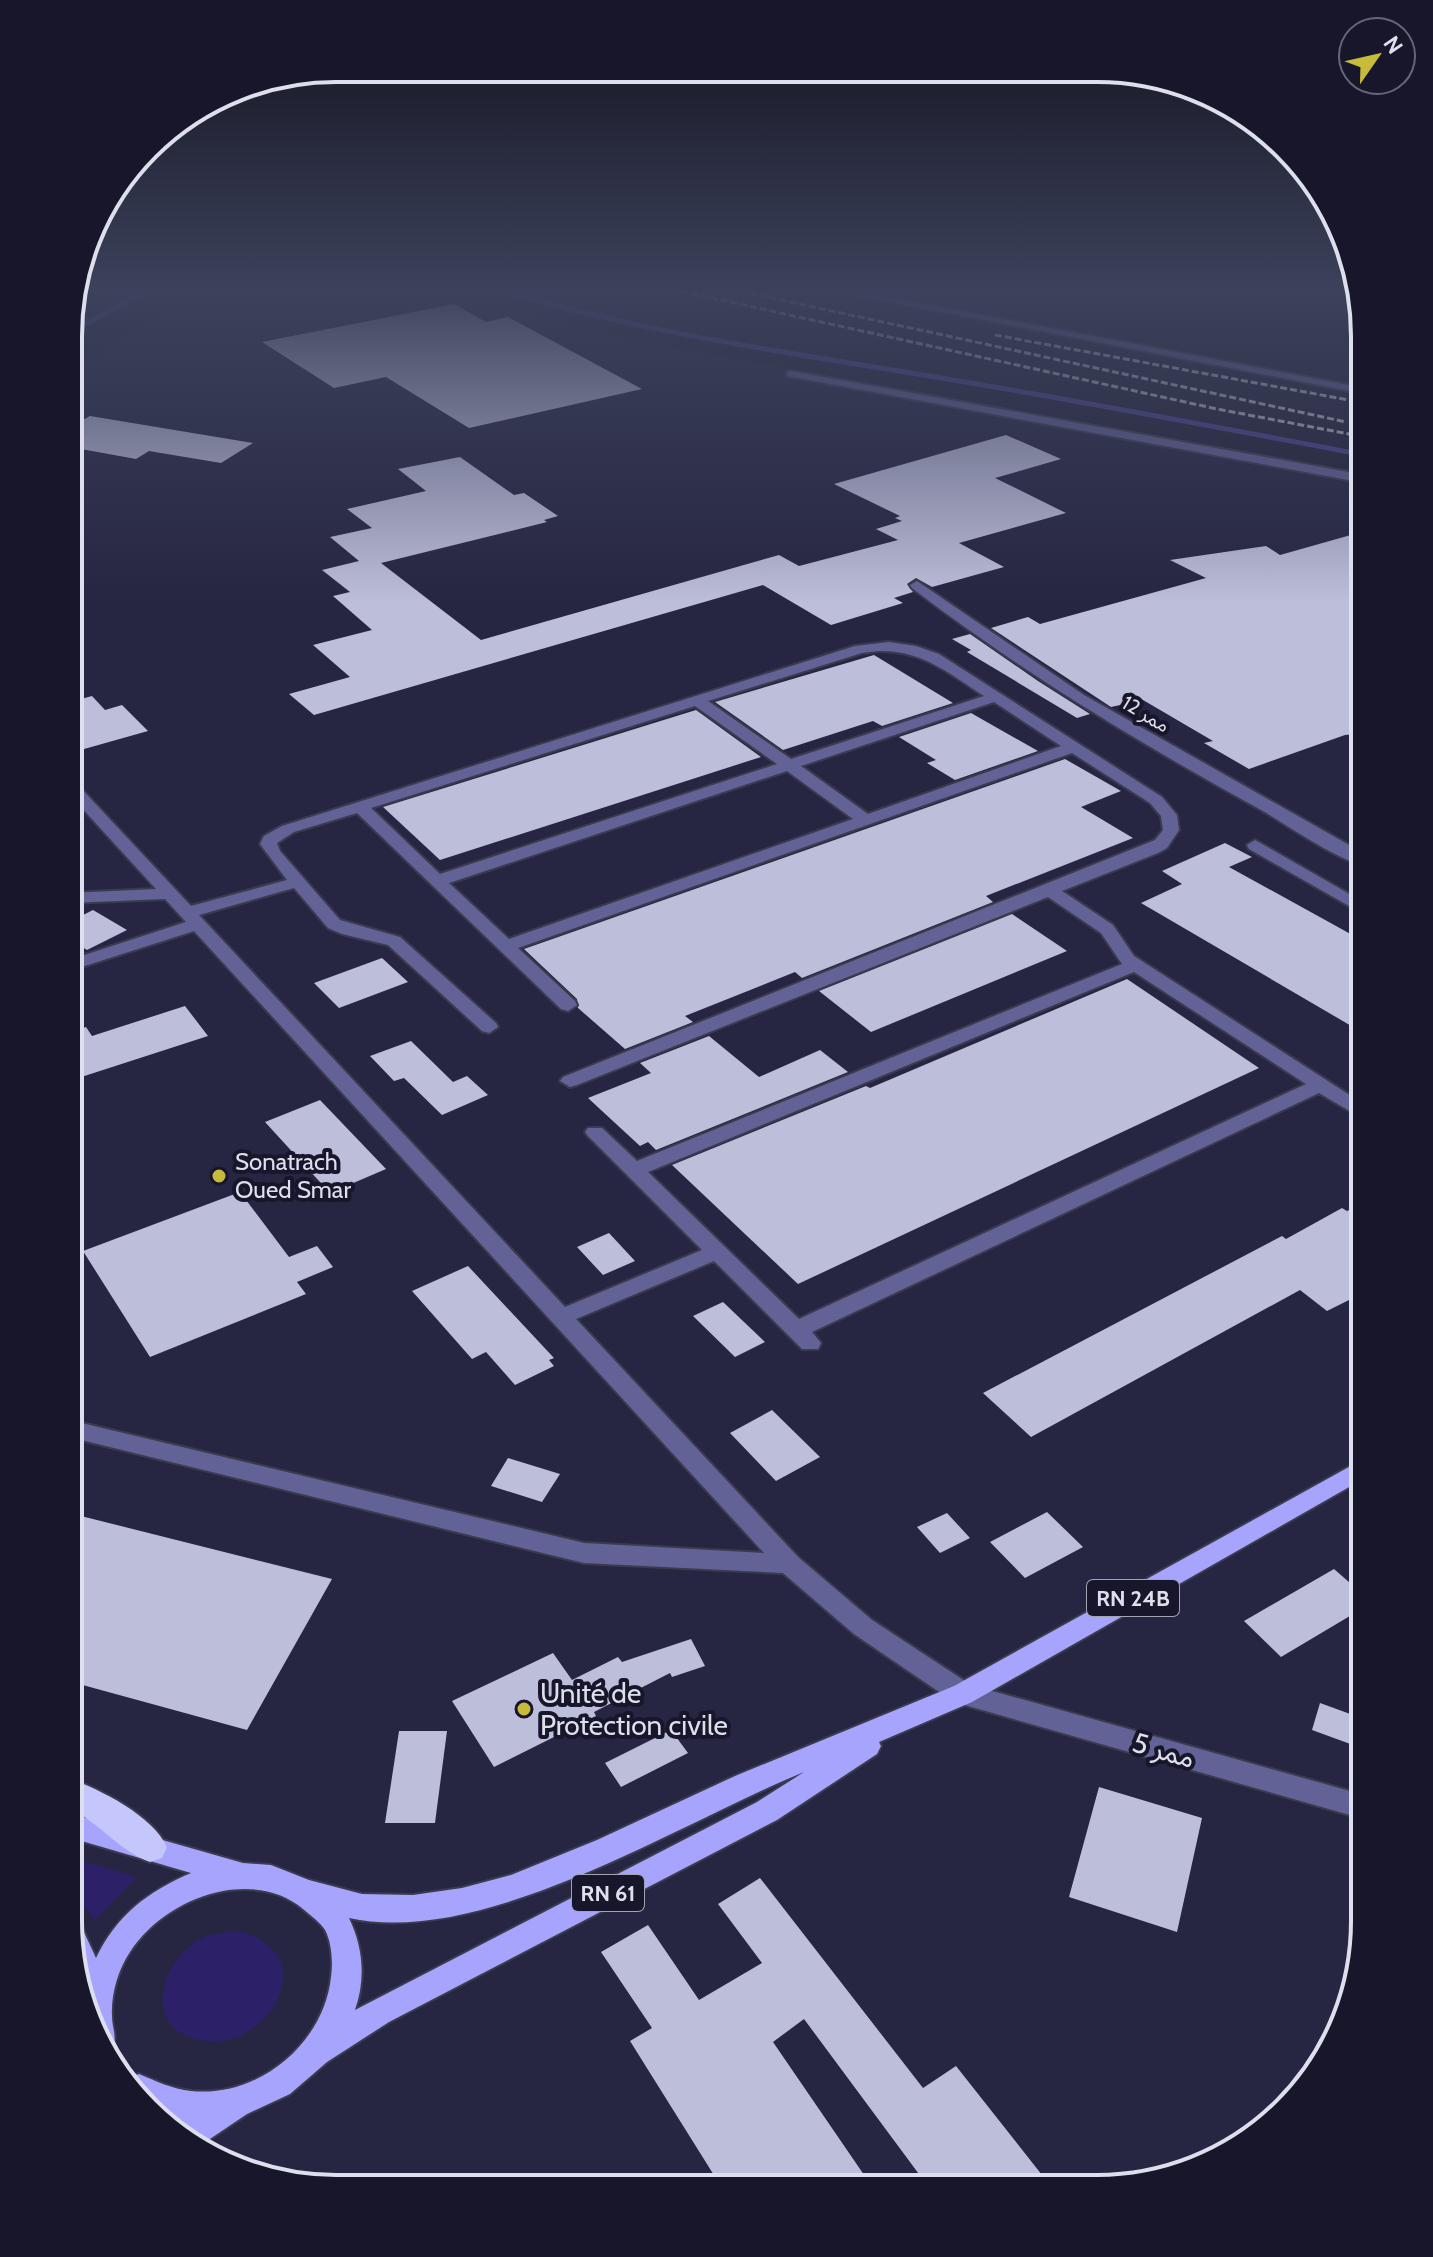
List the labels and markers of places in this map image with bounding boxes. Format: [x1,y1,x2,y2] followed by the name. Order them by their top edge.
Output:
[235,1147,351,1204] place label: Sonatrach Oued Smar
[210,1167,228,1185] marker: Sonatrach Oued Smar
[540,1676,728,1742] place label: Unité de Protection civile
[515,1700,533,1718] marker: Unité de Protection civile

